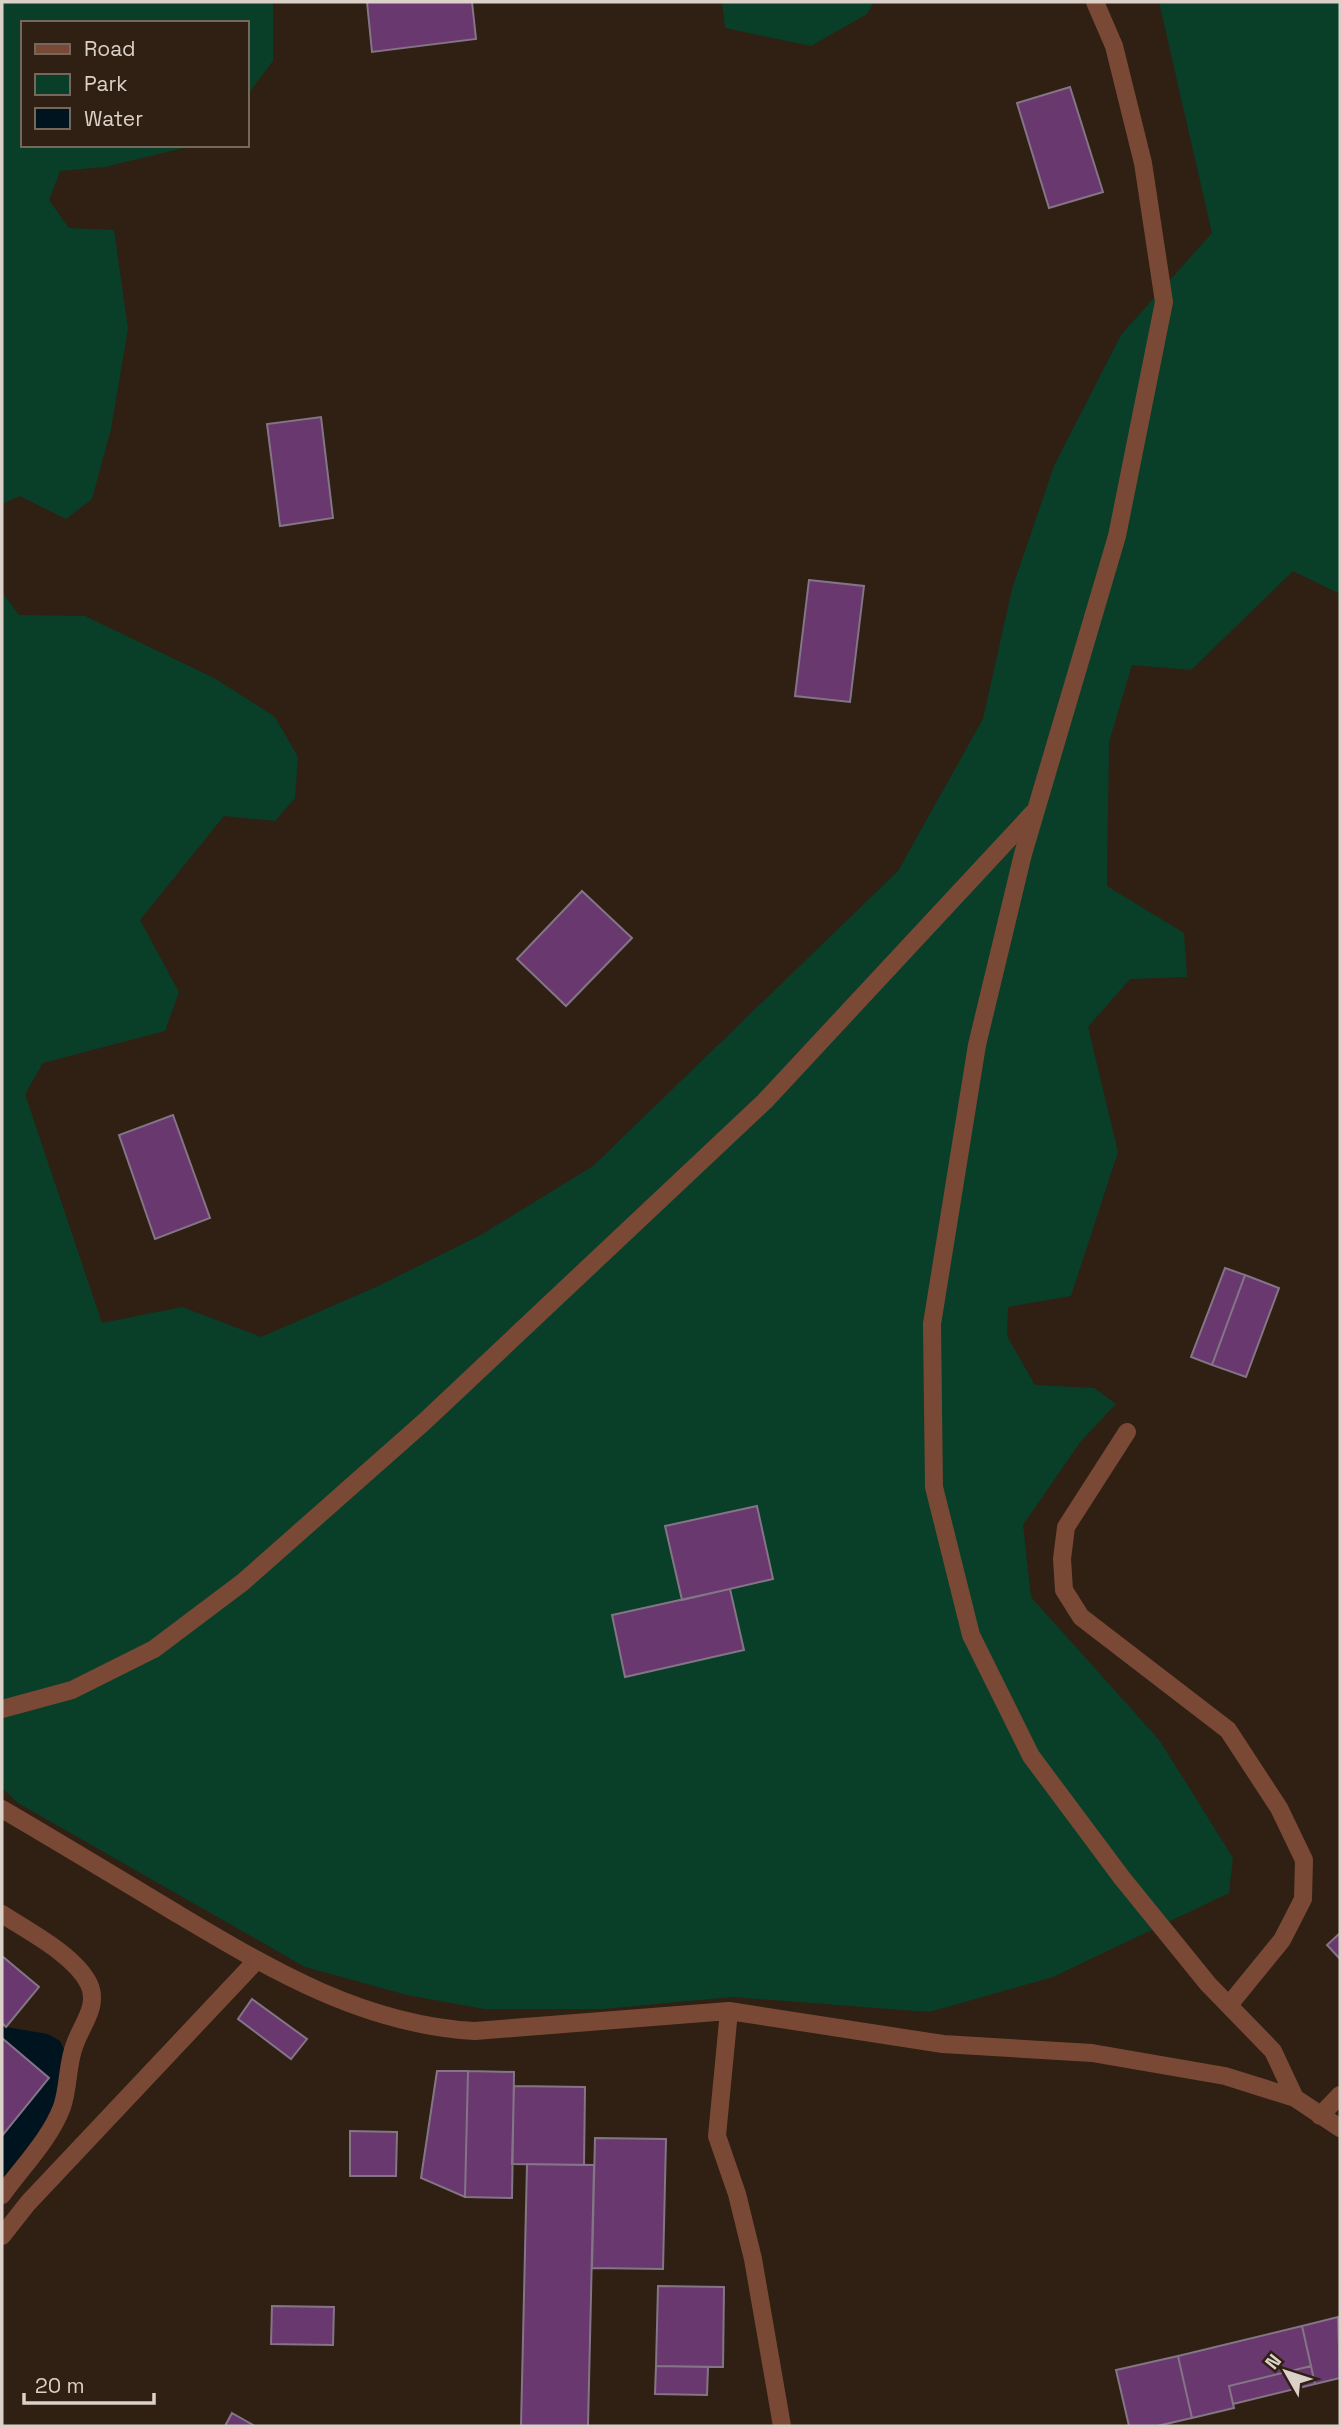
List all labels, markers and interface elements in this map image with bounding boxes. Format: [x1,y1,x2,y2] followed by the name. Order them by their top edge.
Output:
[21,21,248,147] legend
[84,35,136,62] text: Road
[84,70,128,97] text: Park
[84,105,143,132] text: Water
[1251,2337,1321,2407] north arrow
[1259,2349,1287,2374] text: N
[24,2362,154,2406] scale bar
[35,2372,85,2399] text: 20 m

